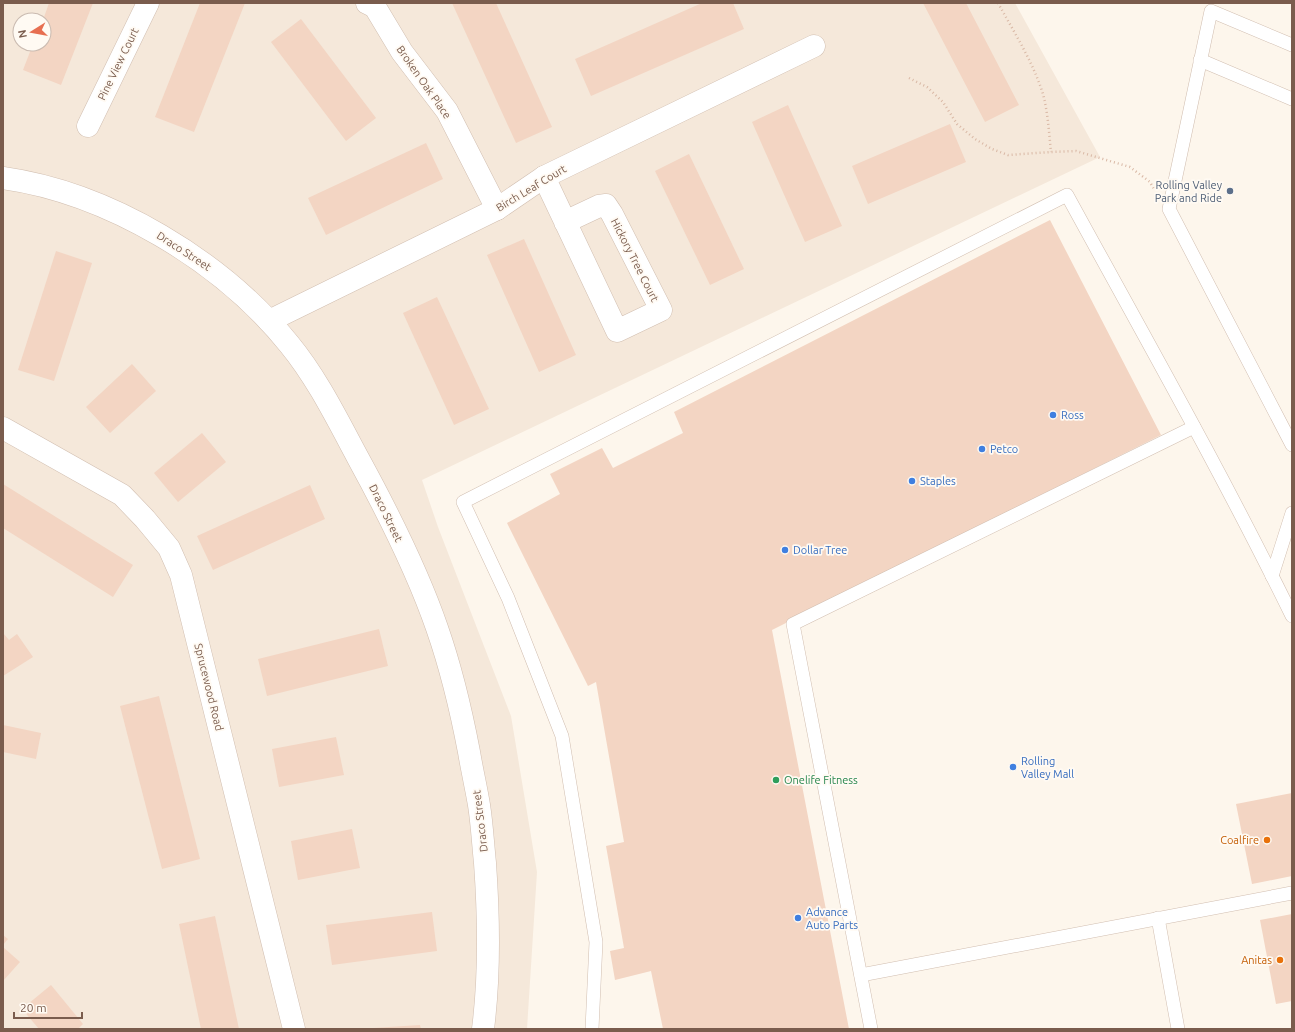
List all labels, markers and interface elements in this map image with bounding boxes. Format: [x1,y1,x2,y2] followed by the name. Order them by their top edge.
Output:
[12,12,52,52] north arrow
[95,25,141,102] street label: Pine View Court
[16,29,29,39] text: N
[394,43,454,121] street label: Broken Oak Place
[494,162,569,214] street label: Birch Leaf Court
[1155,179,1223,204] place label: Rolling Valley Park and Ride
[1225,186,1235,196] marker: Rolling Valley Park and Ride
[609,216,662,304] street label: Hickory Tree Court
[155,229,214,273] street label: Draco Street
[1061,409,1084,421] place label: Ross
[1048,410,1058,420] marker: Ross
[990,443,1018,455] place label: Petco
[977,444,987,454] marker: Petco
[920,475,956,487] place label: Staples
[907,476,917,486] marker: Staples
[367,482,405,544] street label: Draco Street
[793,544,847,556] place label: Dollar Tree
[780,545,790,555] marker: Dollar Tree
[192,642,226,732] street label: Sprucewood Road
[1021,755,1074,780] place label: Rolling Valley Mall
[1008,762,1018,772] marker: Rolling Valley Mall
[784,774,858,786] place label: Onelife Fitness
[771,775,781,785] marker: Onelife Fitness
[470,789,490,853] street label: Draco Street
[1220,834,1259,846] place label: Coalfire
[1262,835,1272,845] marker: Coalfire
[806,906,858,931] place label: Advance Auto Parts
[793,913,803,923] marker: Advance Auto Parts
[1241,954,1272,966] place label: Anitas
[1275,955,1285,965] marker: Anitas
[14,994,82,1020] scale bar
[20,1001,47,1014] text: 20 m

